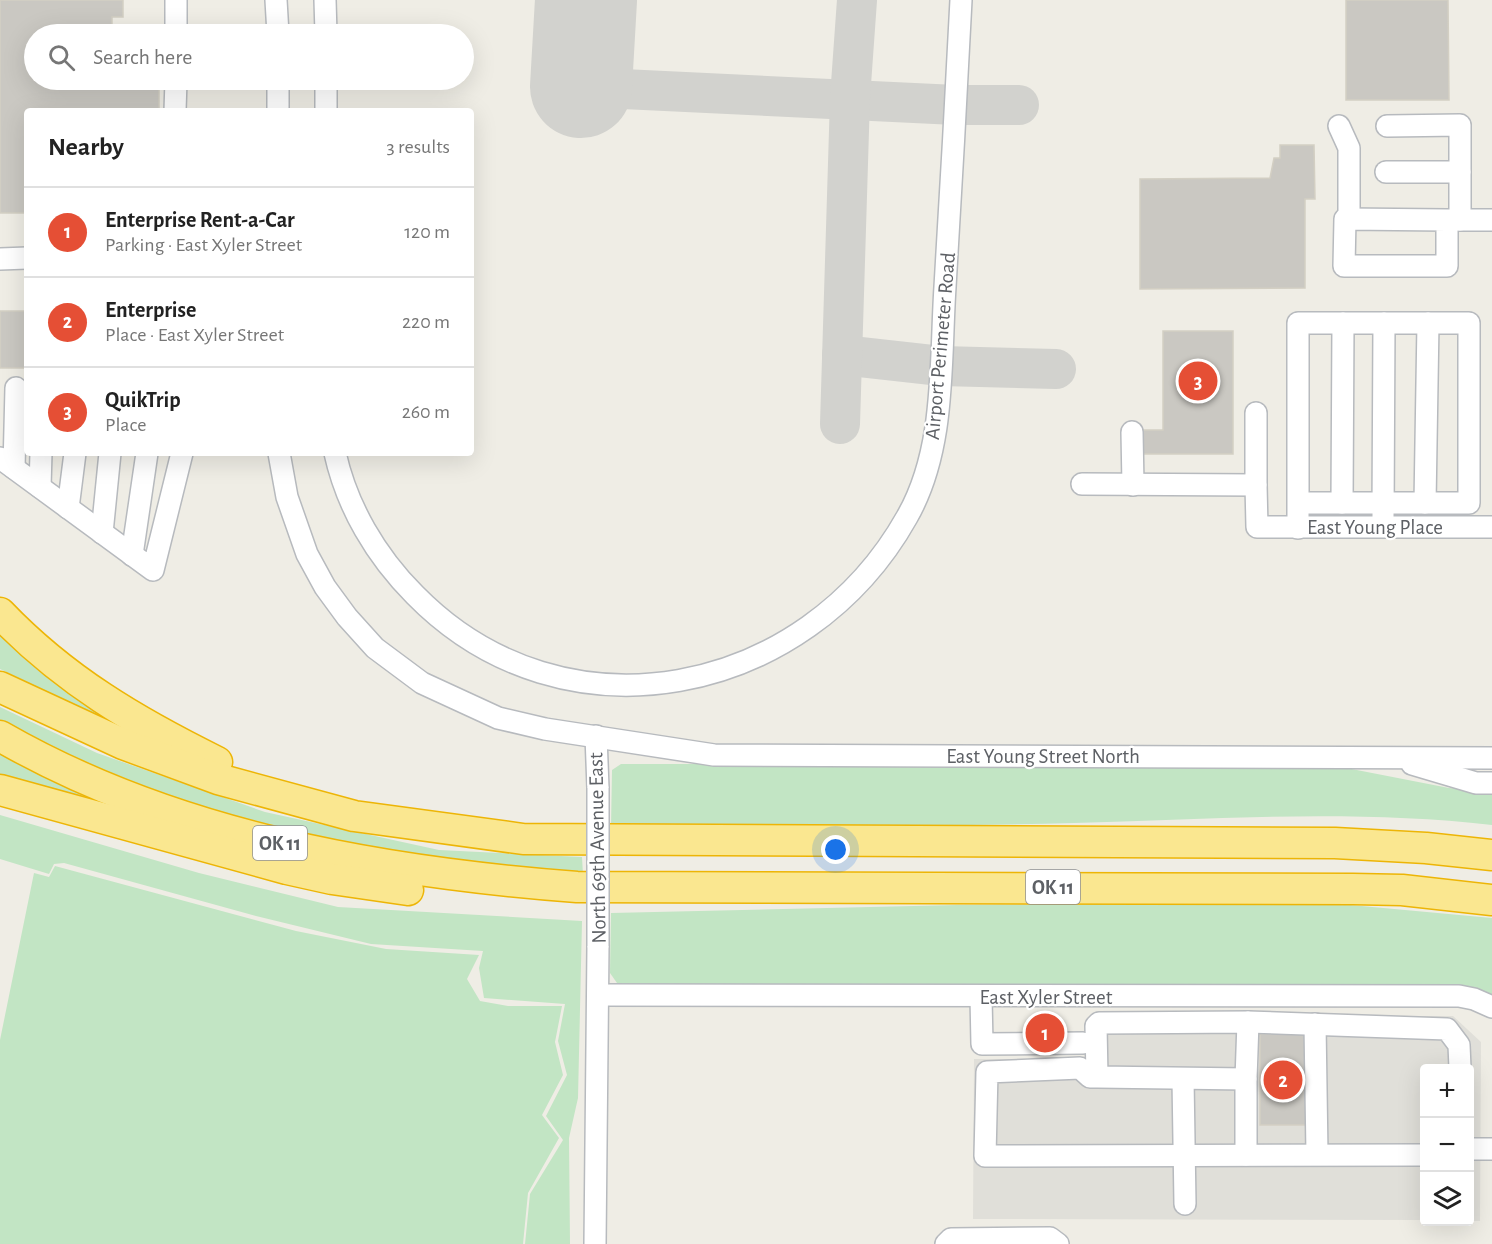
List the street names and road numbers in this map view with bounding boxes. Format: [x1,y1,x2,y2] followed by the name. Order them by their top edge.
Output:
[922,251,959,441] street label: Airport Perimeter Road
[1307,517,1443,538] street label: East Young Place
[946,746,1140,767] street label: East Young Street North
[585,752,610,944] street label: North 69th Avenue East
[253,826,307,860] road number: OK 11
[1026,870,1080,904] road number: OK 11
[980,987,1113,1008] street label: East Xyler Street

